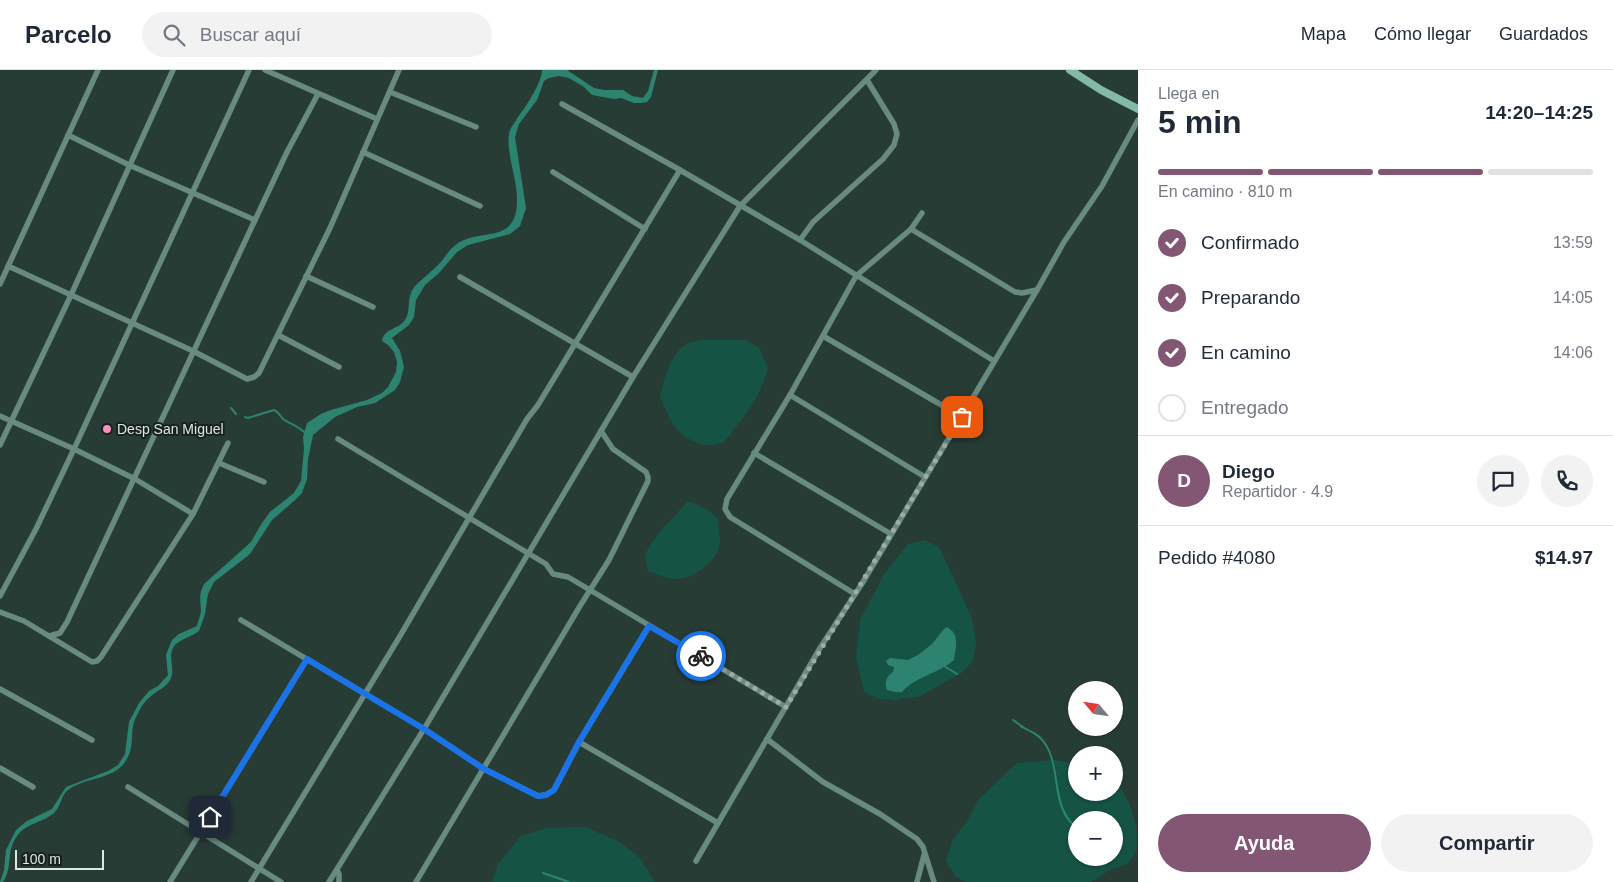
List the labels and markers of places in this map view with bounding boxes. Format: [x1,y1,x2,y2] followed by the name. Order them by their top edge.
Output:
[941,396,983,438] pin
[117,421,224,437] place label: Desp San Miguel
[101,423,113,435] marker: Desp San Miguel
[189,796,231,838] pin

